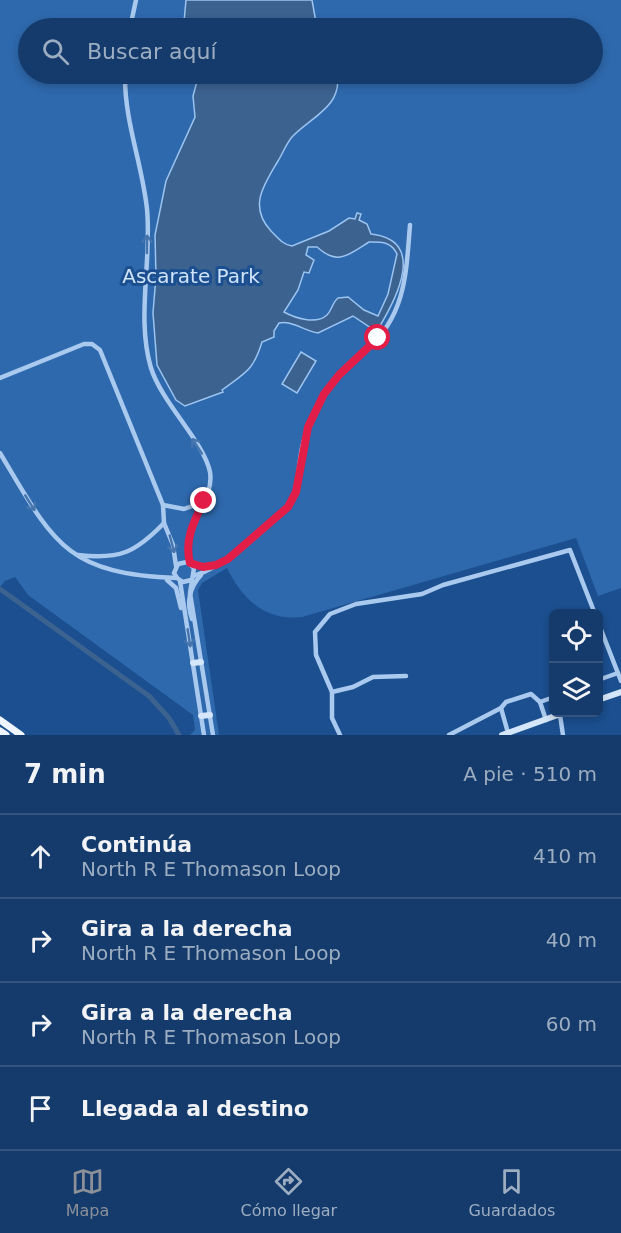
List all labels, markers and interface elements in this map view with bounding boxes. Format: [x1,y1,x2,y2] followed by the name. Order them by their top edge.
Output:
[18,18,603,84] search box
[39,35,72,68] icon: search
[87,39,217,64] text: Buscar aquí
[141,234,153,254] one-way arrow
[122,264,260,288] park label: Ascarate Park
[364,324,390,350] route start
[191,439,203,455] one-way arrow
[190,487,216,513] route end
[25,494,37,511] one-way arrow
[166,534,178,553] one-way arrow
[549,609,603,717] map controls
[549,609,603,663] button: locate
[183,628,194,648] one-way arrow
[549,663,603,717] button: layers
[24,759,106,789] text: 7 min
[463,762,597,786] text: A pie · 510 m
[81,832,192,857] text: Continúa
[24,840,57,873] icon: ahead
[533,844,597,868] text: 410 m
[81,857,341,881] text: North R E Thomason Loop
[81,916,293,941] text: Gira a la derecha
[24,924,57,957] icon: right
[546,928,597,952] text: 40 m
[81,941,341,965] text: North R E Thomason Loop
[81,1000,293,1025] text: Gira a la derecha
[24,1008,57,1041] icon: right
[546,1012,597,1036] text: 60 m
[81,1025,341,1049] text: North R E Thomason Loop
[24,1092,57,1125] icon: arrive
[81,1096,309,1121] text: Llegada al destino
[66,1165,109,1220] tab: Mapa
[240,1165,337,1220] tab: Cómo llegar
[468,1165,555,1220] tab: Guardados

